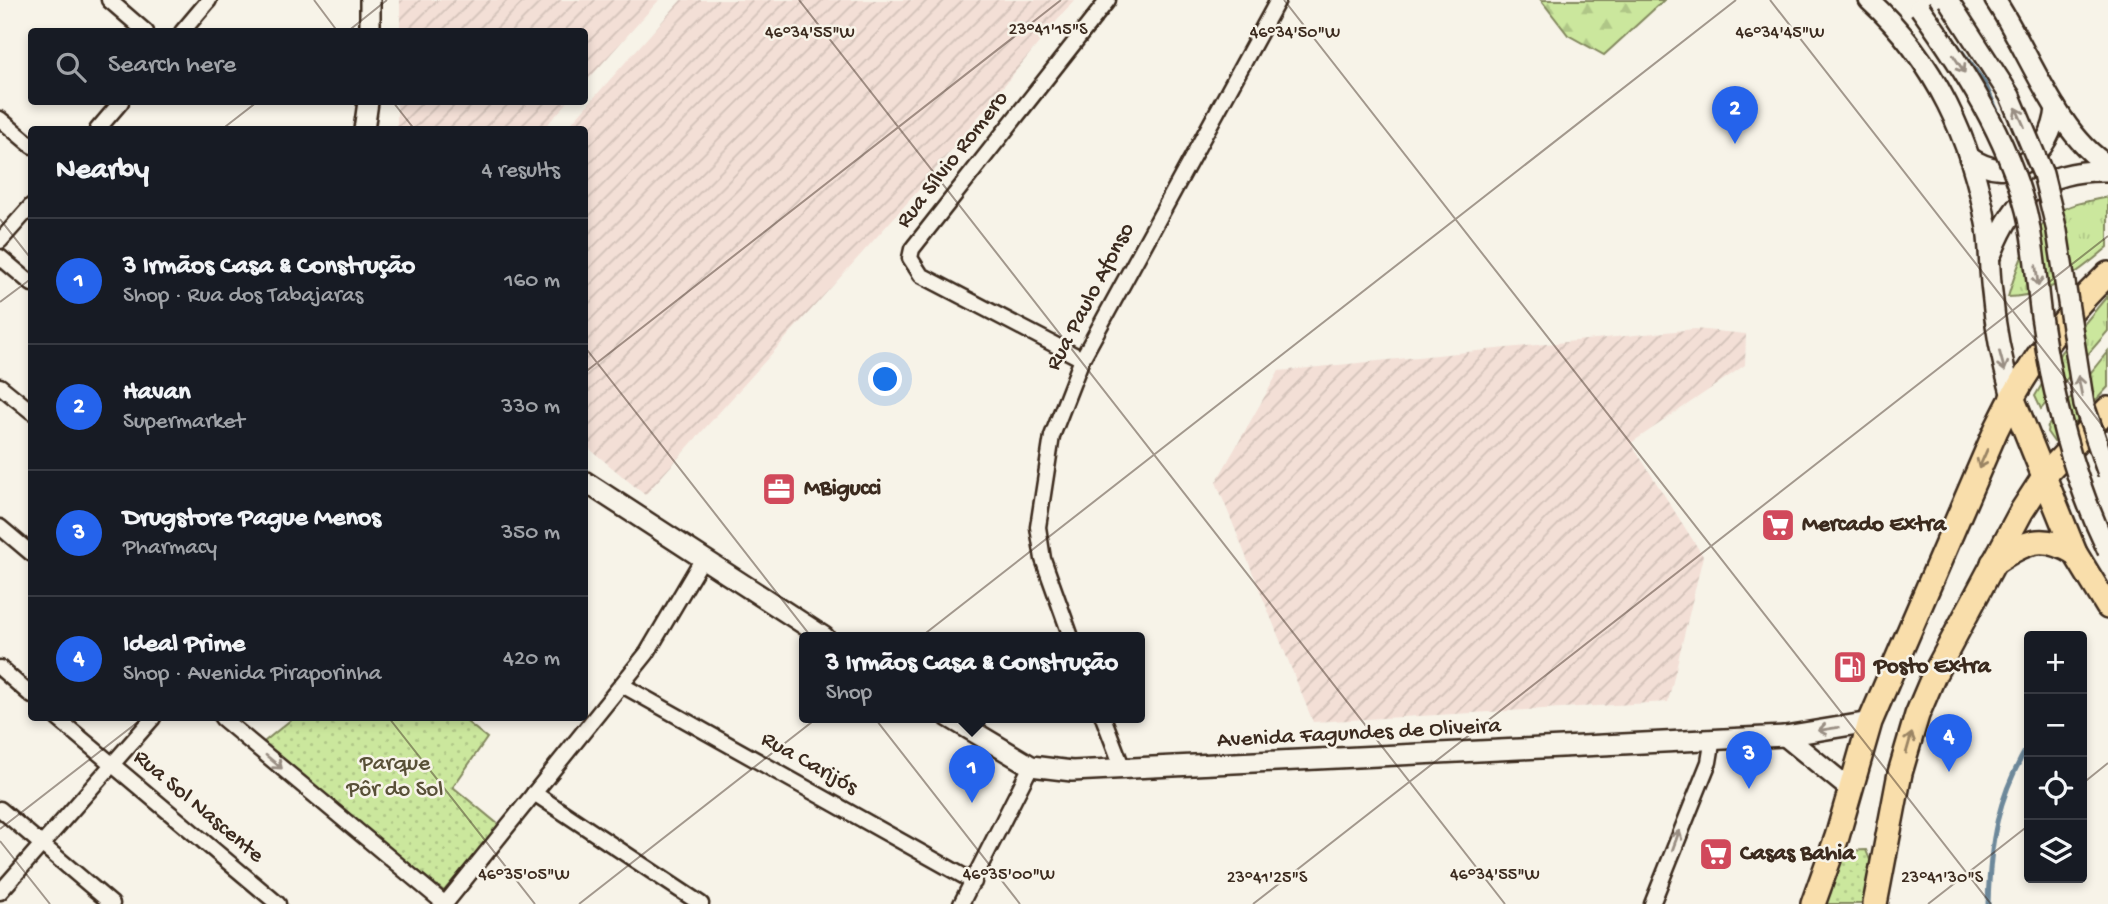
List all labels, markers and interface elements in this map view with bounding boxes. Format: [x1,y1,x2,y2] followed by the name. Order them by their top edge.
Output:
[1008,20,1088,41] text: 23°41'15"S
[765,23,855,44] text: 46°34'55"W
[1250,23,1340,44] text: 46°34'50"W
[1736,23,1824,44] text: 46°34'45"W
[28,28,588,105] search box
[52,48,90,86] icon: search
[108,51,236,82] text: Search here
[1952,54,1967,73] one-way arrow
[891,86,1015,234] street label: Rua Sílvio Romero
[1712,86,1758,144] pin: 2
[2013,107,2026,129] one-way arrow
[56,154,149,189] text: Nearby
[481,158,560,185] text: 4 results
[1041,218,1141,376] street label: Rua Paulo Afonso
[123,252,415,283] text: 3 Irmãos Casa & Construção
[2030,264,2043,286] one-way arrow
[74,268,84,295] text: 1
[504,268,560,295] text: 160 m
[123,283,363,310] text: Shop · Rua dos Tabajaras
[1996,349,2009,372] one-way arrow
[868,362,902,396] your location
[2072,375,2086,398] one-way arrow
[123,378,191,409] text: Havan
[73,394,85,421] text: 2
[501,394,560,421] text: 330 m
[123,409,245,436] text: Supermarket
[1976,448,1989,469] one-way arrow
[760,470,798,508] office icon: MBigucci
[804,476,881,503] place label: MBigucci
[123,504,381,535] text: Drugstore Pague Menos
[1759,506,1797,544] supermarket icon: Mercado Extra
[1802,512,1947,539] place label: Mercado Extra
[73,520,85,547] text: 3
[501,520,560,547] text: 350 m
[123,535,217,562] text: Pharmacy
[123,630,245,661] text: Ideal Prime
[2024,631,2087,883] map controls
[2024,631,2087,694] button: +
[799,632,1145,723] popup
[74,646,84,673] text: 4
[503,646,560,673] text: 420 m
[1831,648,1869,686] fuel station icon: Posto Extra
[826,649,1118,680] text: 3 Irmãos Casa & Construção
[1872,654,1992,681] place label: Posto Extra
[123,661,382,688] text: Shop · Avenida Piraporinha
[826,680,872,707] text: Shop
[2024,694,2087,757] button: −
[1216,713,1503,755] street label: Avenida Fagundes de Oliveira
[1926,714,1972,772] pin: 4
[1817,723,1840,736] one-way arrow
[756,726,863,802] street label: Rua Carijós
[1726,731,1772,789] pin: 3
[1903,732,1916,754] one-way arrow
[127,744,270,870] street label: Rua Sol Nascente
[949,745,995,803] pin: 1
[346,751,443,804] park label: Parque Pôr do Sol
[265,754,283,770] one-way arrow
[2024,757,2087,820] button: locate
[2024,820,2087,883] button: layers
[1671,830,1684,852] one-way arrow
[1697,835,1735,873] supermarket icon: Casas Bahia
[1740,841,1856,868] place label: Casas Bahia
[478,865,570,886] text: 46°35'05"W
[963,865,1055,886] text: 46°35'00"W
[1450,865,1540,886] text: 46°34'55"W
[1227,868,1308,889] text: 23°41'25"S
[1901,868,1984,889] text: 23°41'30"S

